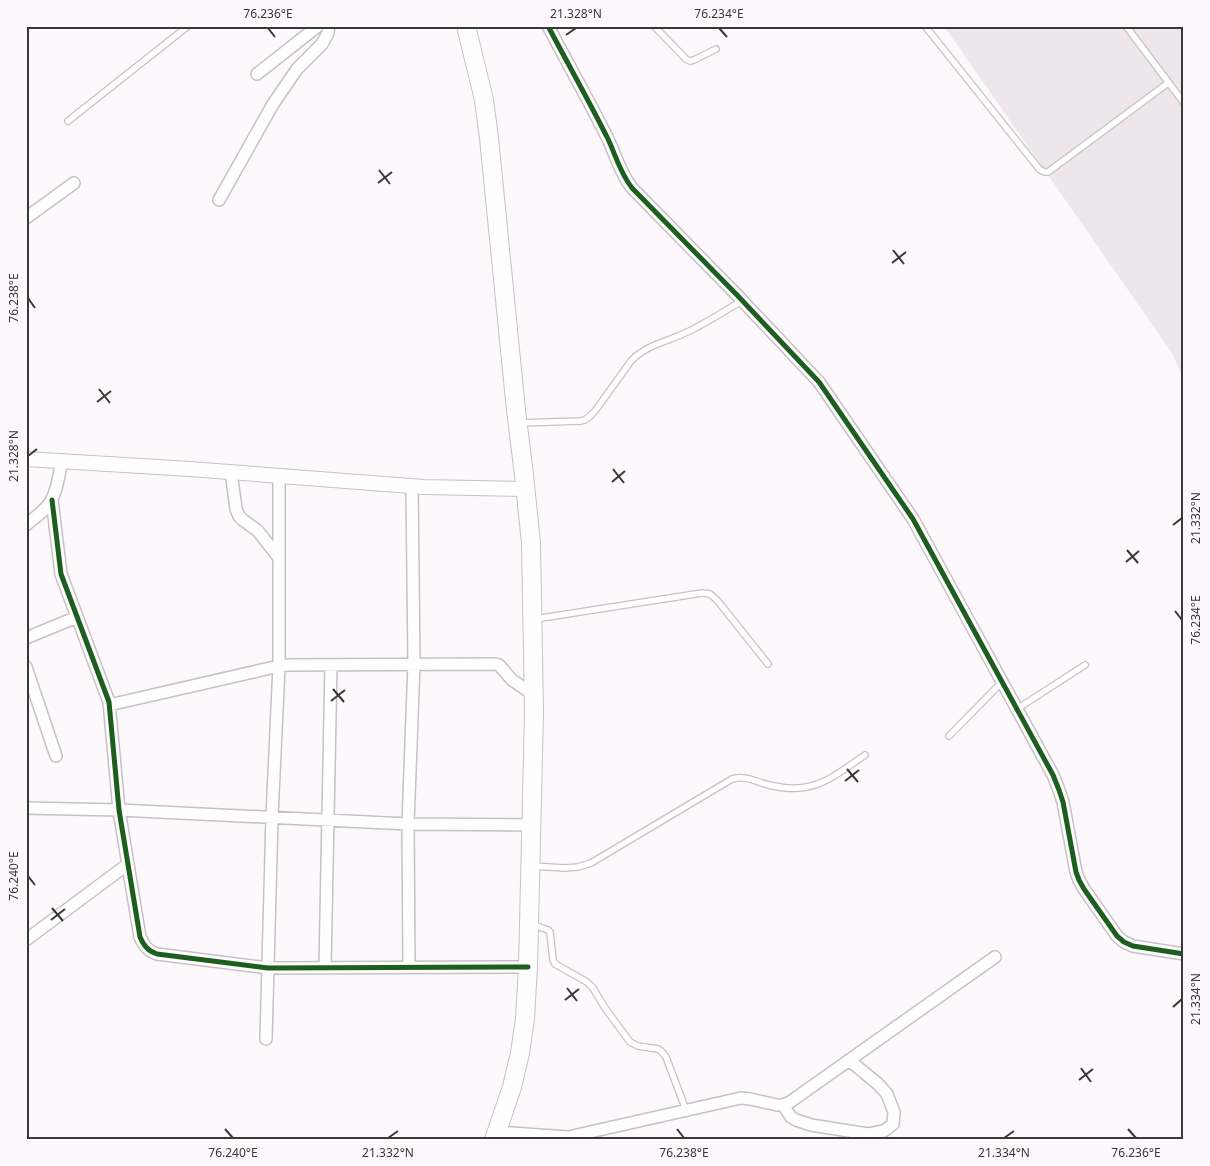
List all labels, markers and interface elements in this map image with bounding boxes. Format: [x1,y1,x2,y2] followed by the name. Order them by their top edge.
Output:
[243,5,293,22] text: 76.236°E
[550,5,602,22] text: 21.328°N
[694,5,744,22] text: 76.234°E
[5,273,22,323] text: 76.238°E
[5,430,22,482] text: 21.328°N
[1187,492,1204,544] text: 21.332°N
[1187,595,1204,645] text: 76.234°E
[5,851,22,901] text: 76.240°E
[1187,973,1204,1025] text: 21.334°N
[208,1144,258,1161] text: 76.240°E
[362,1144,414,1161] text: 21.332°N
[659,1144,709,1161] text: 76.238°E
[978,1144,1030,1161] text: 21.334°N
[1111,1144,1161,1161] text: 76.236°E

